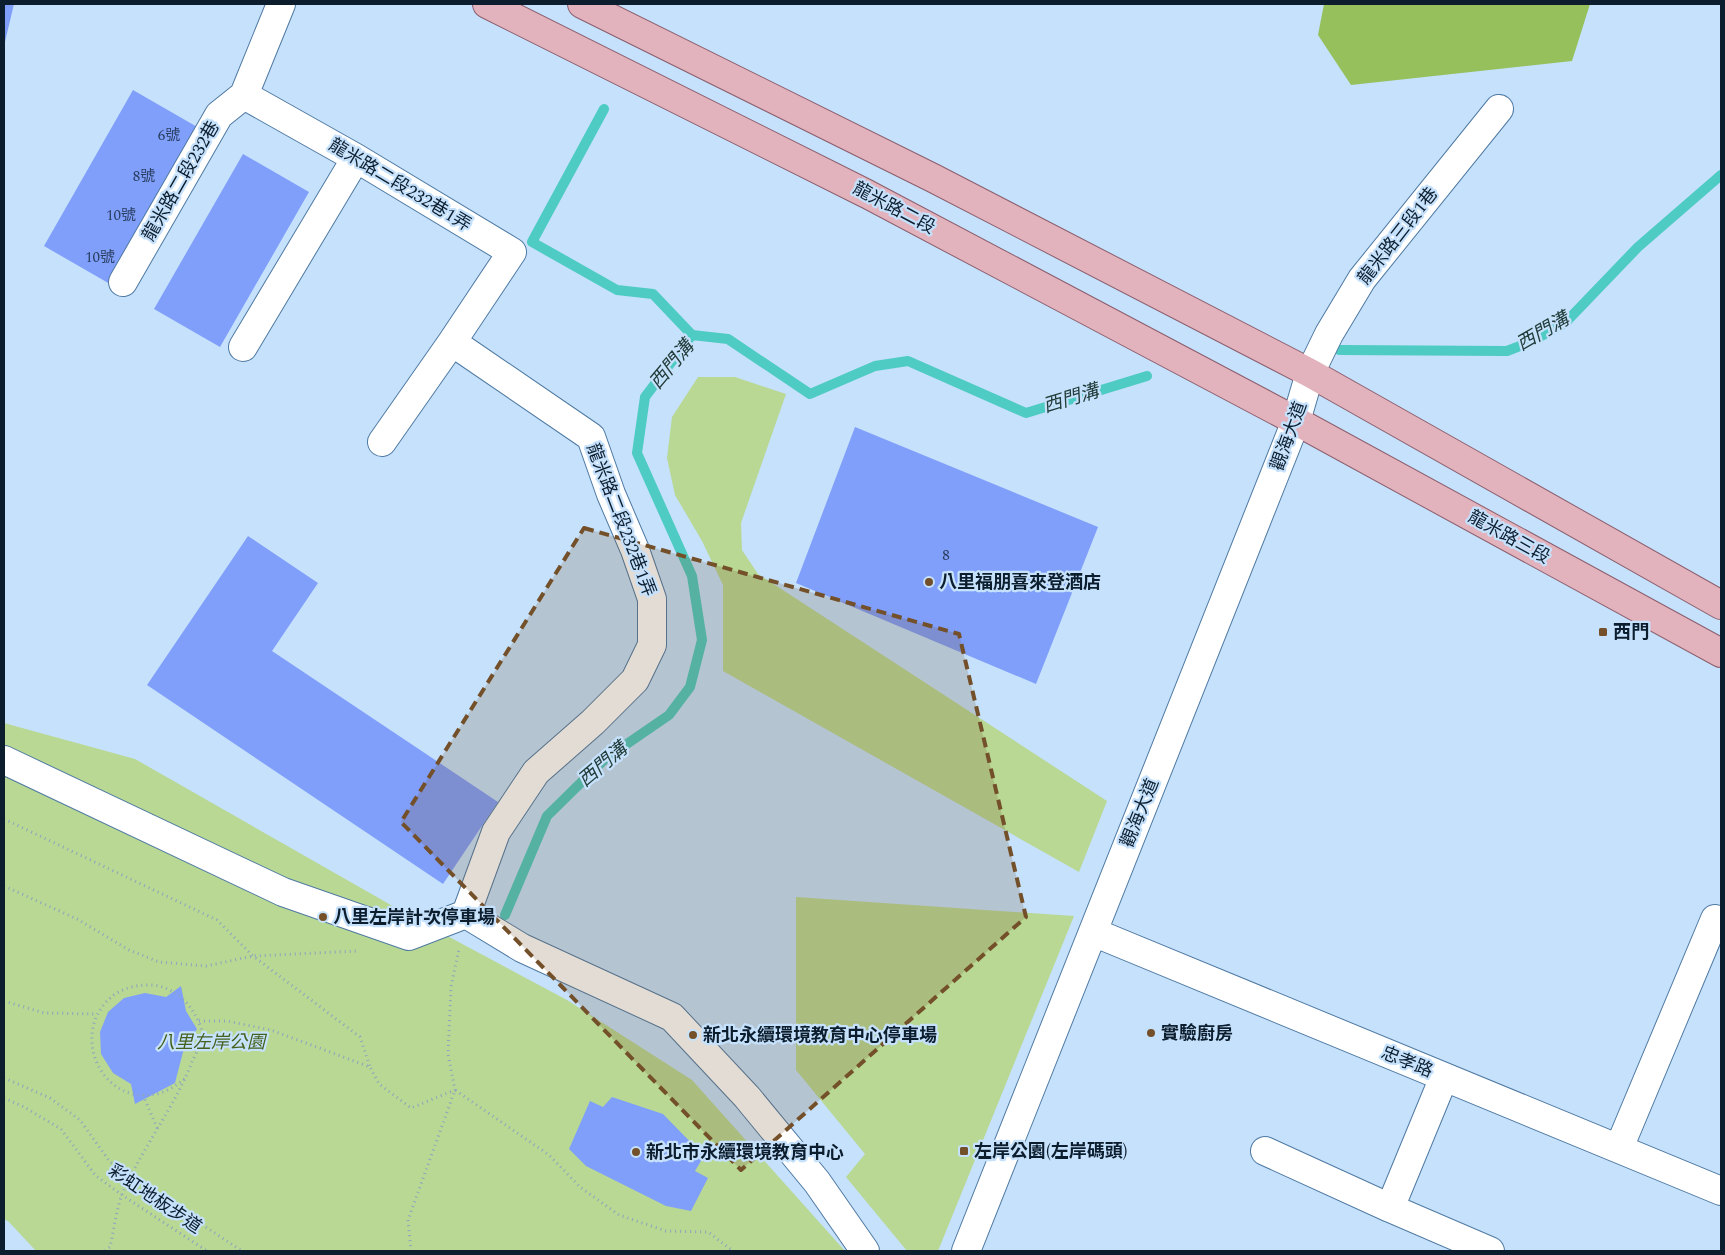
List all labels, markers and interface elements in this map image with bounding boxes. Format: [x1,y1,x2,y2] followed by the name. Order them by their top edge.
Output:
[136,116,226,246] street label: 龍米路二段232巷
[158,124,180,147] house number: 6號
[324,132,476,238] street label: 龍米路二段232巷1弄
[133,165,155,188] house number: 8號
[848,175,940,241] street label: 龍米路二段
[1351,182,1445,290] street label: 龍米路三段1巷
[106,204,136,227] house number: 10號
[85,246,115,269] house number: 10號
[1511,304,1578,359] water label: 西門溝
[643,332,703,396] water label: 西門溝
[1039,376,1105,421] water label: 西門溝
[1264,398,1314,474] street label: 觀海大道
[579,440,663,600] street label: 龍米路二段232巷1弄
[1463,503,1555,571] street label: 龍米路三段
[942,544,950,567] house number: 8
[939,569,1101,596] place label: 八里福朋喜來登酒店
[923,576,935,588] marker: 八里福朋喜來登酒店
[1613,619,1649,646] place label: 西門
[1597,626,1609,638] marker: 西門
[572,734,636,794] water label: 西門溝
[1114,775,1166,851] street label: 觀海大道
[333,904,495,931] place label: 八里左岸計次停車場
[317,911,329,923] marker: 八里左岸計次停車場
[1161,1020,1233,1047] place label: 實驗廚房
[703,1022,937,1049] place label: 新北永續環境教育中心停車場
[1145,1027,1157,1039] marker: 實驗廚房
[157,1029,268,1056] park label: 八里左岸公園
[687,1029,699,1041] marker: 新北永續環境教育中心停車場
[1377,1039,1437,1085] street label: 忠孝路
[974,1138,1127,1165] place label: 左岸公園(左岸碼頭)
[646,1139,844,1166] place label: 新北市永續環境教育中心
[958,1145,970,1157] marker: 左岸公園(左岸碼頭)
[630,1146,642,1158] marker: 新北市永續環境教育中心
[103,1158,207,1240] street label: 彩虹地板步道

